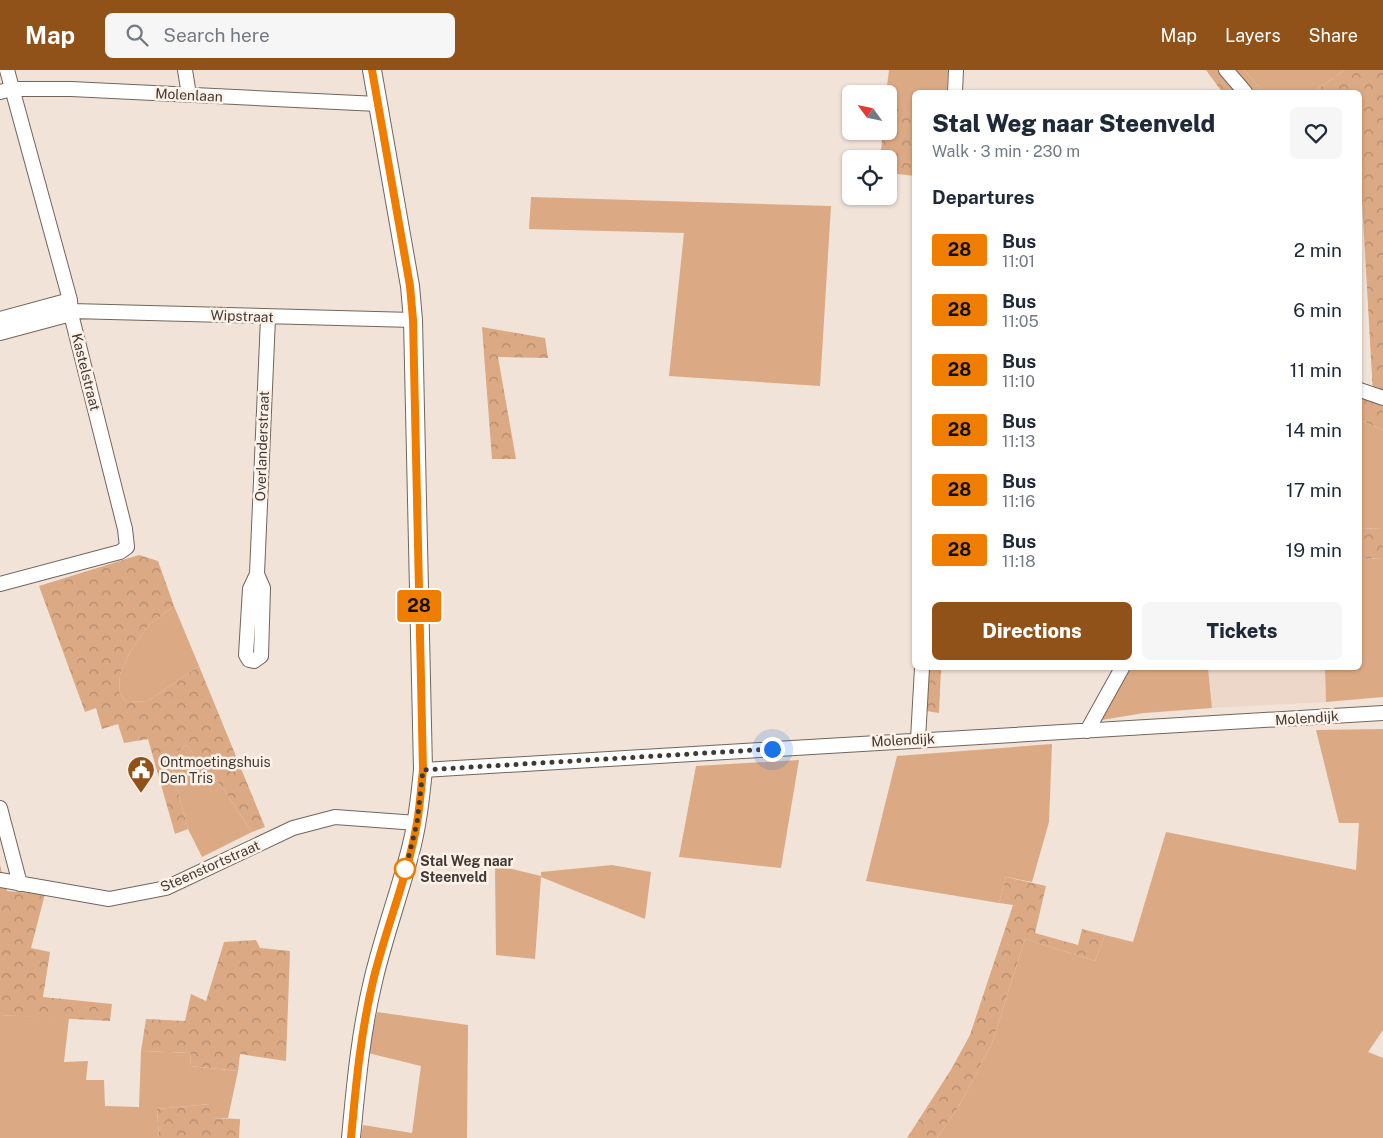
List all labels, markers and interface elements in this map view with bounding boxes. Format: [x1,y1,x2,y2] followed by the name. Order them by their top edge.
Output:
[105,13,455,58] search box
[25,21,75,49] text: Map
[123,21,151,49] icon: search
[163,24,270,46] text: Search here
[1161,25,1197,46] text: Map
[1225,25,1281,46] text: Layers
[1309,25,1358,46] text: Share
[155,85,223,105] street label: Molenlaan
[842,85,898,140] north arrow
[842,85,897,205] map controls
[1290,107,1342,159] button: heart
[932,109,1215,137] text: Stal Weg naar Steenveld
[932,142,1080,161] text: Walk · 3 min · 230 m
[842,150,897,205] button: locate
[932,186,1035,208] text: Departures
[1002,230,1036,252] text: Bus
[948,239,971,260] text: 28
[1294,239,1342,261] text: 2 min
[1002,252,1035,271] text: 11:01
[1002,290,1036,312] text: Bus
[948,299,971,320] text: 28
[1293,299,1342,321] text: 6 min
[210,307,274,325] street label: Wipstraat
[1002,312,1039,331] text: 11:05
[69,332,103,412] street label: Kastelstraat
[1002,350,1036,372] text: Bus
[948,359,971,380] text: 28
[1290,359,1342,381] text: 11 min
[1002,372,1035,391] text: 11:10
[252,391,272,501] street label: Overlanderstraat
[1002,410,1036,432] text: Bus
[948,419,971,440] text: 28
[1285,419,1342,441] text: 14 min
[1002,432,1035,451] text: 11:13
[1002,470,1036,492] text: Bus
[948,479,971,500] text: 28
[1286,479,1342,501] text: 17 min
[1002,492,1035,511] text: 11:16
[1002,530,1036,552] text: Bus
[948,539,971,560] text: 28
[1286,539,1342,561] text: 19 min
[1002,552,1036,571] text: 11:18
[396,590,442,622] line badge: 28
[407,595,431,616] text: 28
[932,602,1132,660] button: Directions
[1142,602,1342,660] button: Tickets
[1275,708,1339,728] street label: Molendijk
[871,730,935,750] street label: Molendijk
[760,737,785,762] your location
[160,754,271,786] place label: Ontmoetingshuis Den Tris
[126,755,156,794] public building icon: Ontmoetingshuis Den Tris
[158,837,262,895] street label: Steenstortstraat
[420,853,514,885] place label: Stal Weg naar Steenveld
[394,858,416,880] marker: Stal Weg naar Steenveld

